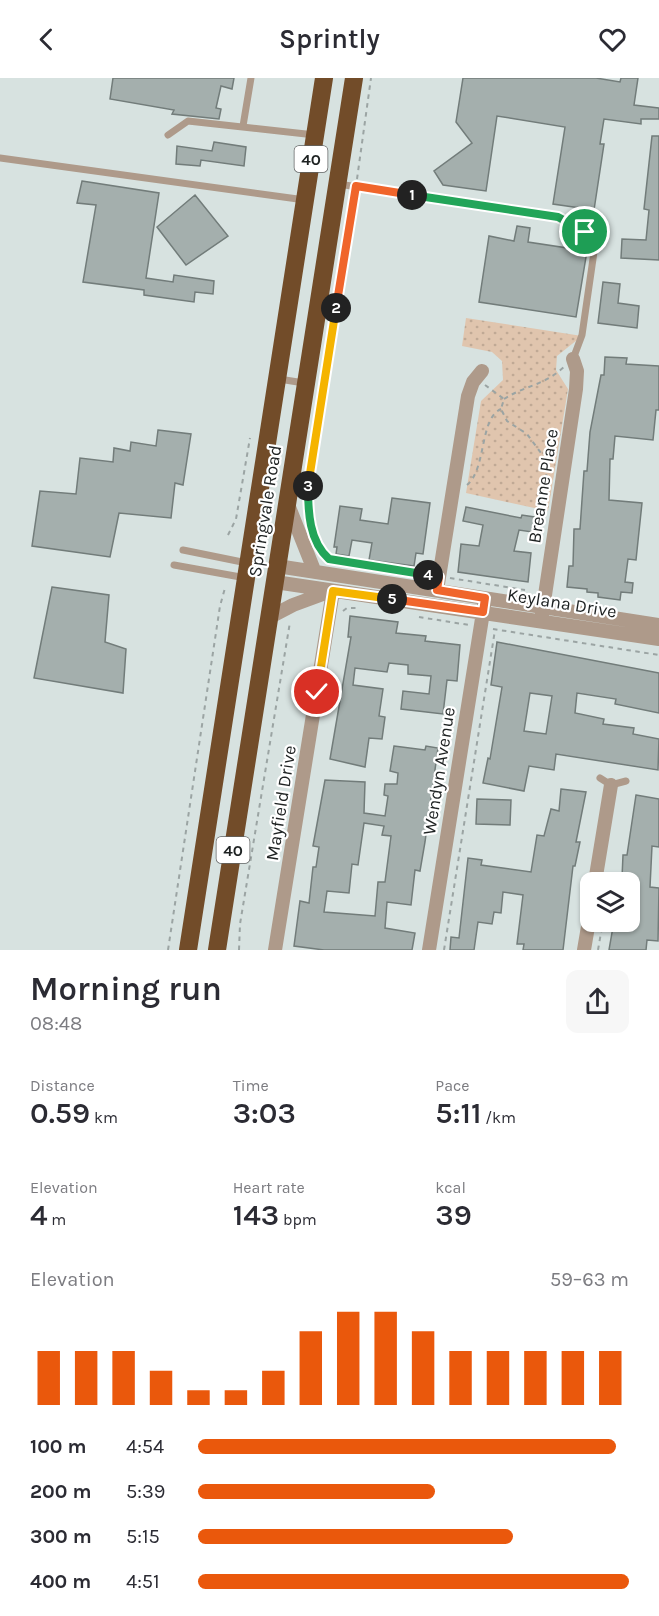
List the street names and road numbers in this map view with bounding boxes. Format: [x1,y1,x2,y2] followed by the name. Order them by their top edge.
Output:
[294,146,328,172] road number: 40
[523,427,563,545] street label: Breanne Place
[244,443,286,579] street label: Springvale Road
[506,583,618,623] street label: Keylana Drive
[418,706,460,836] street label: Wendyn Avenue
[261,744,301,862] street label: Mayfield Drive
[216,837,250,863] road number: 40

